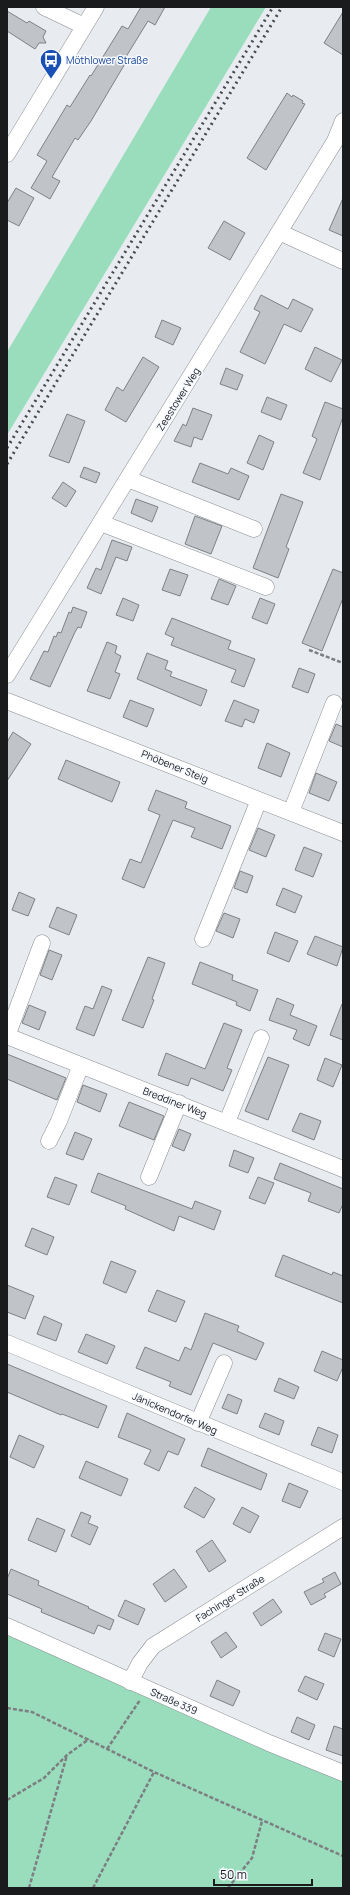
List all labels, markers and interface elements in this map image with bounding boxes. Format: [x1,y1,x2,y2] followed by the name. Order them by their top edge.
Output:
[38,47,64,80] bus stop icon: Möthlower Straße
[66,53,148,67] place label: Möthlower Straße
[153,365,203,433] street label: Zeestower Weg
[139,746,211,786] street label: Phöbener Steig
[141,1083,209,1121] street label: Breddiner Weg
[130,1389,220,1437] street label: Jänickendorfer Weg
[193,1571,267,1625] street label: Fachinger Straße
[148,1684,200,1718] street label: Straße 339
[214,1861,312,1887] scale bar
[220,1866,247,1883] text: 50 m

